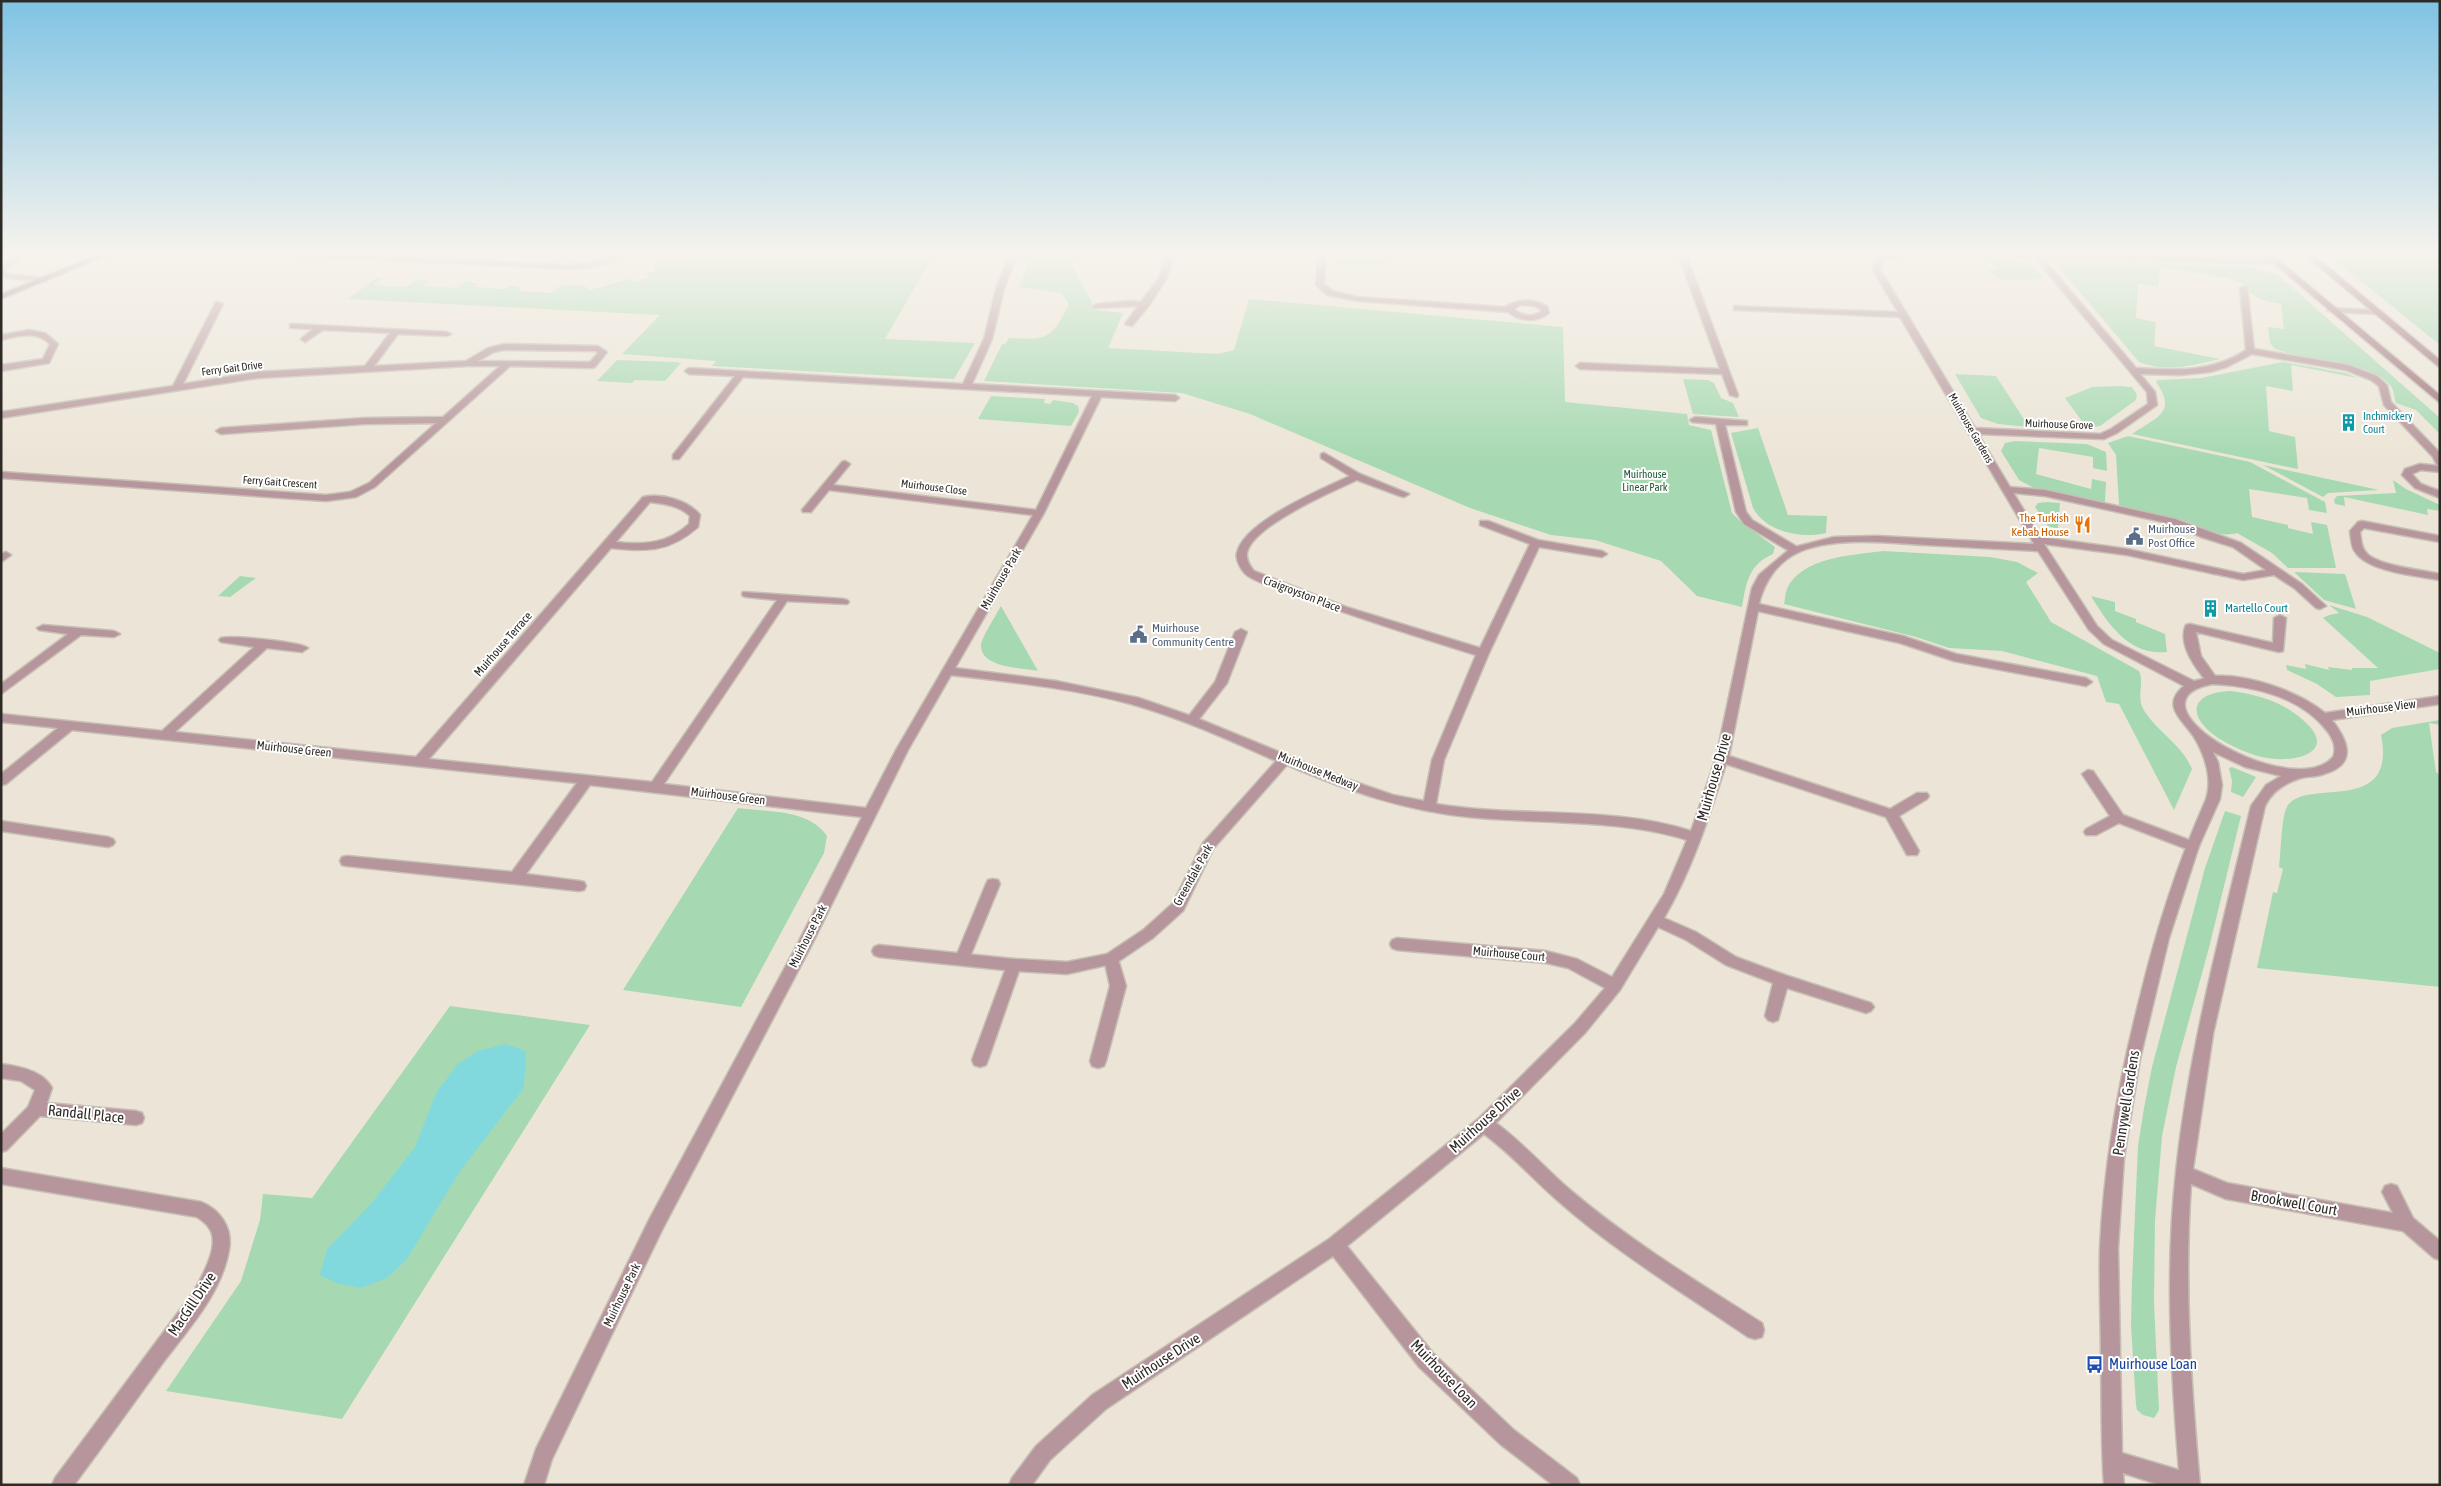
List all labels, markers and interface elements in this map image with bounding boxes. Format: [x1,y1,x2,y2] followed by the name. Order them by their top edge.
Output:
[201,358,263,378] street label: Ferry Gait Drive
[1946,391,1996,465] street label: Muirhouse Gardens
[2363,410,2413,435] place label: Inchmickery Court
[2339,412,2359,432] building icon: Inchmickery Court
[2025,417,2093,431] street label: Muirhouse Grove
[1622,468,1668,493] park label: Muirhouse Linear Park
[242,473,318,491] street label: Ferry Gait Crescent
[900,477,968,497] street label: Muirhouse Close
[2011,511,2069,539] place label: The Turkish Kebab House
[2073,515,2093,535] restaurant icon: The Turkish Kebab House
[2148,522,2195,550] place label: Muirhouse Post Office
[2124,526,2144,546] public building icon: Muirhouse Post Office
[978,545,1025,612] street label: Muirhouse Park
[1261,573,1343,615] street label: Craigroyston Place
[2201,598,2221,618] building icon: Martello Court
[2225,601,2289,615] place label: Martello Court
[471,609,535,679] street label: Muirhouse Terrace
[1152,621,1234,649] place label: Muirhouse Community Centre
[1128,625,1148,645] public building icon: Muirhouse Community Centre
[2345,697,2417,719] street label: Muirhouse View
[1693,731,1734,822] street label: Muirhouse Drive
[256,738,332,760] street label: Muirhouse Green
[1276,749,1360,794] street label: Muirhouse Medway
[690,784,766,808] street label: Muirhouse Green
[1170,841,1216,908] street label: Greendale Park
[786,902,830,970] street label: Muirhouse Park
[1472,944,1546,964] street label: Muirhouse Court
[2109,1049,2142,1157] street label: Pennywell Gardens
[1446,1083,1524,1156] street label: Muirhouse Drive
[47,1101,125,1126] street label: Randall Place
[2250,1187,2339,1218] street label: Brookwell Court
[601,1260,644,1329] street label: Muirhouse Park
[164,1269,219,1339] street label: MacGill Drive
[1118,1329,1203,1392] street label: Muirhouse Drive
[1408,1336,1481,1411] street label: Muirhouse Loan
[2085,1354,2105,1374] bus stop icon: Muirhouse Loan
[2109,1355,2197,1372] place label: Muirhouse Loan

